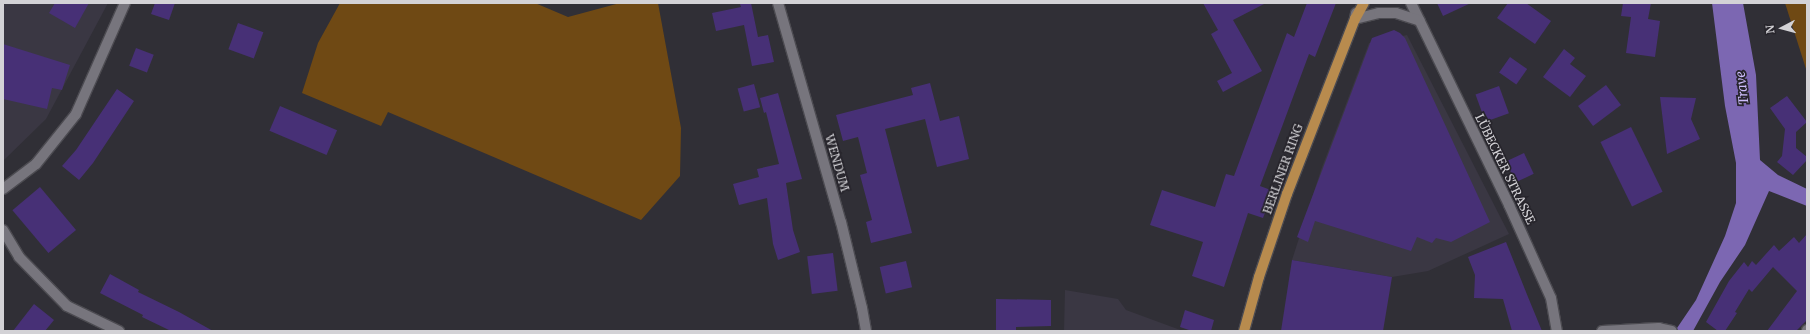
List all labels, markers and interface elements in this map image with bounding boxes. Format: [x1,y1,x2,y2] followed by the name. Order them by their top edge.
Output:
[1762,8,1802,48] north arrow
[1763,24,1777,34] text: N
[1733,70,1753,106] water label: Trave
[1472,111,1538,227] street label: LÜBECKER STRASSE
[1260,122,1306,216] street label: BERLINER RING
[822,133,852,193] street label: WENDUM

